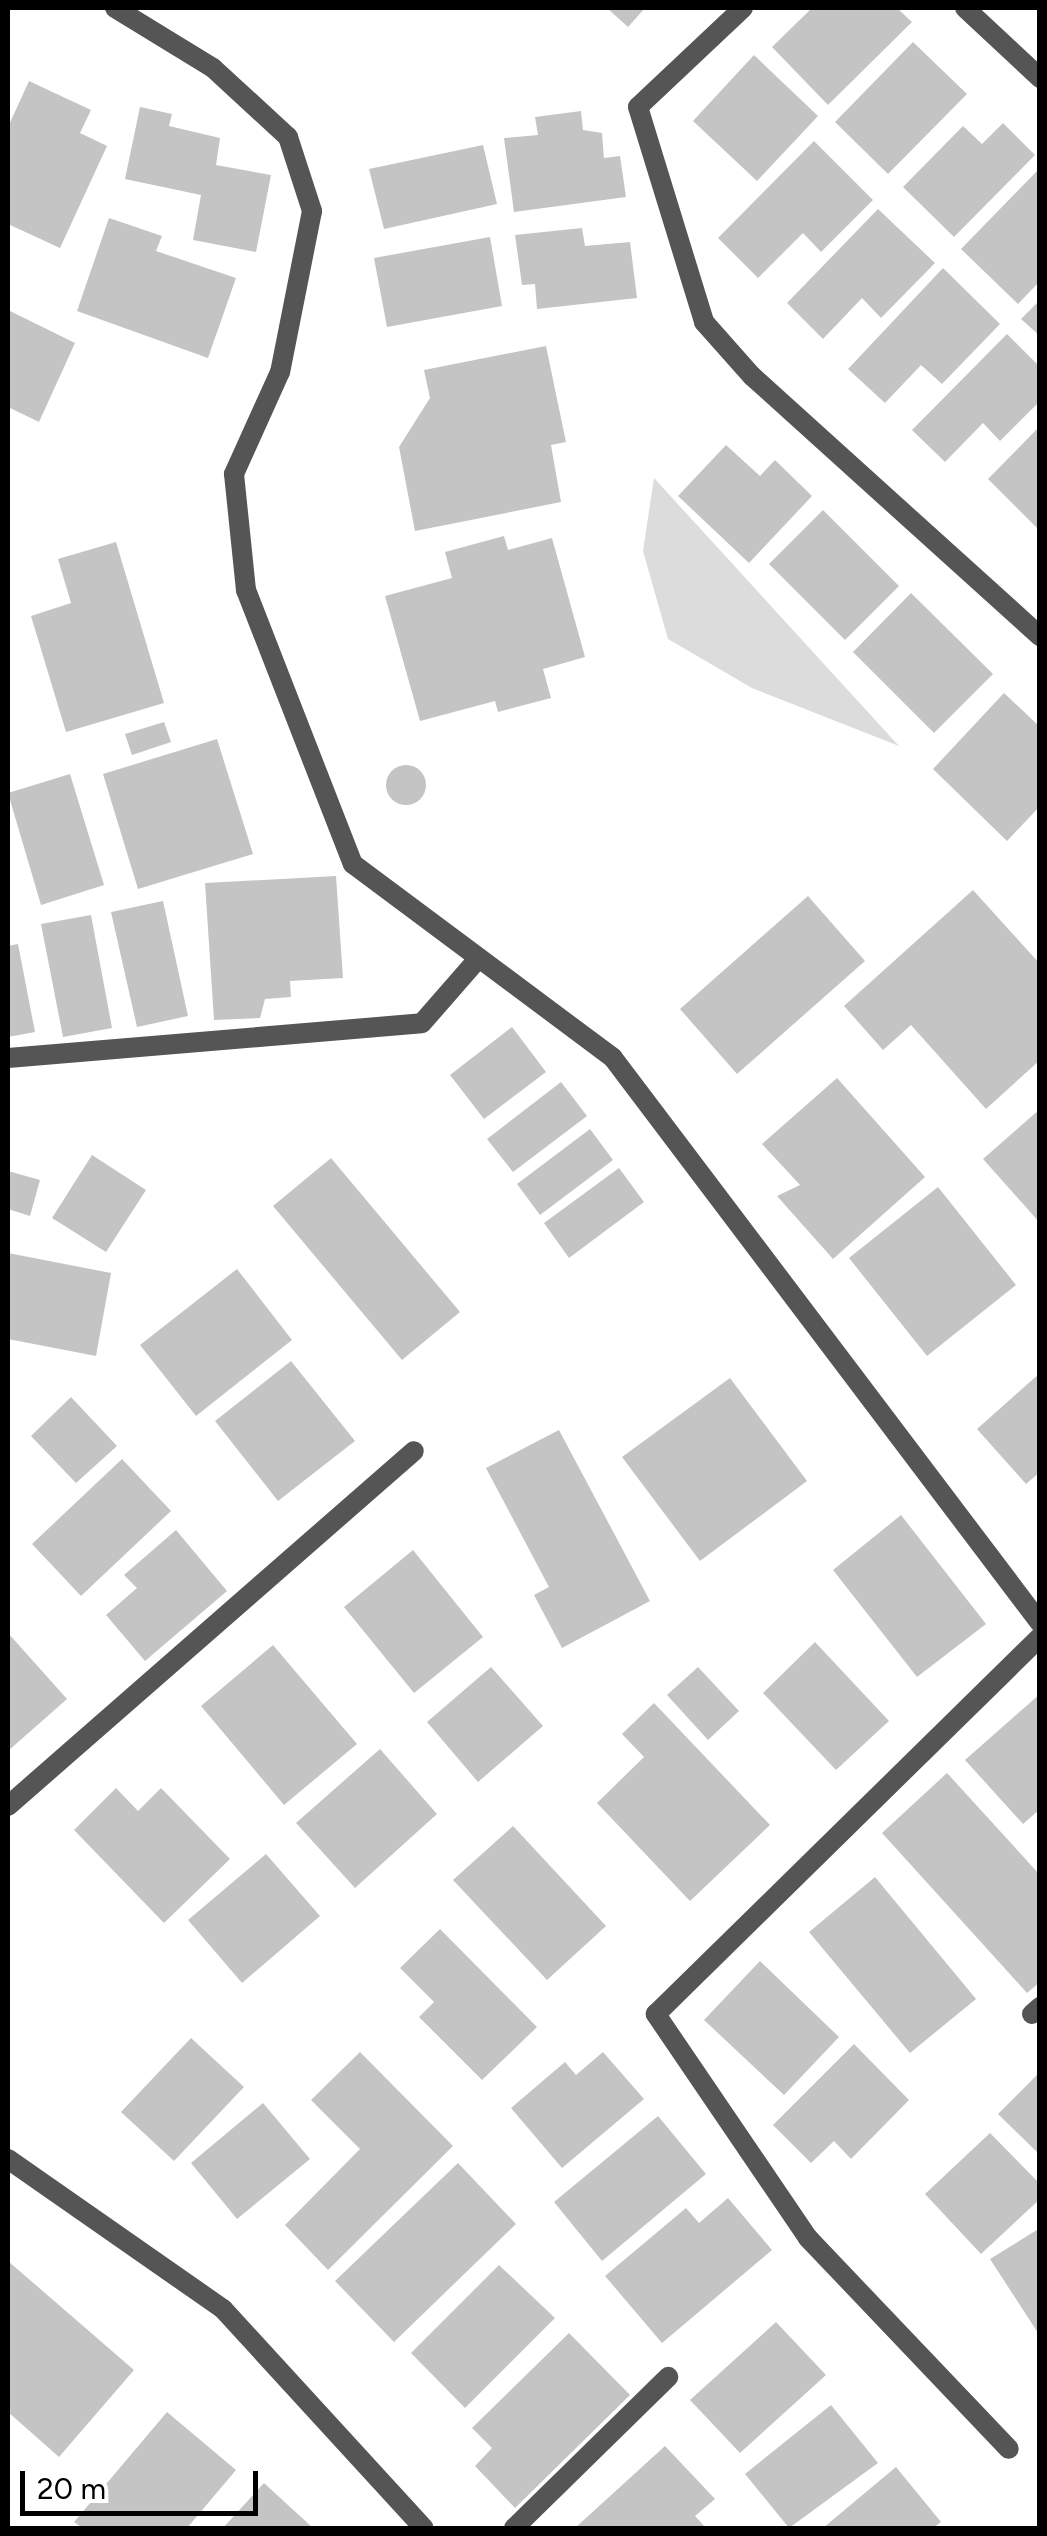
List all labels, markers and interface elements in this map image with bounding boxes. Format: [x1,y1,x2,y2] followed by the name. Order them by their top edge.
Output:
[25,2451,262,2513] scale bar
[37,2470,106,2507] text: 20 m

